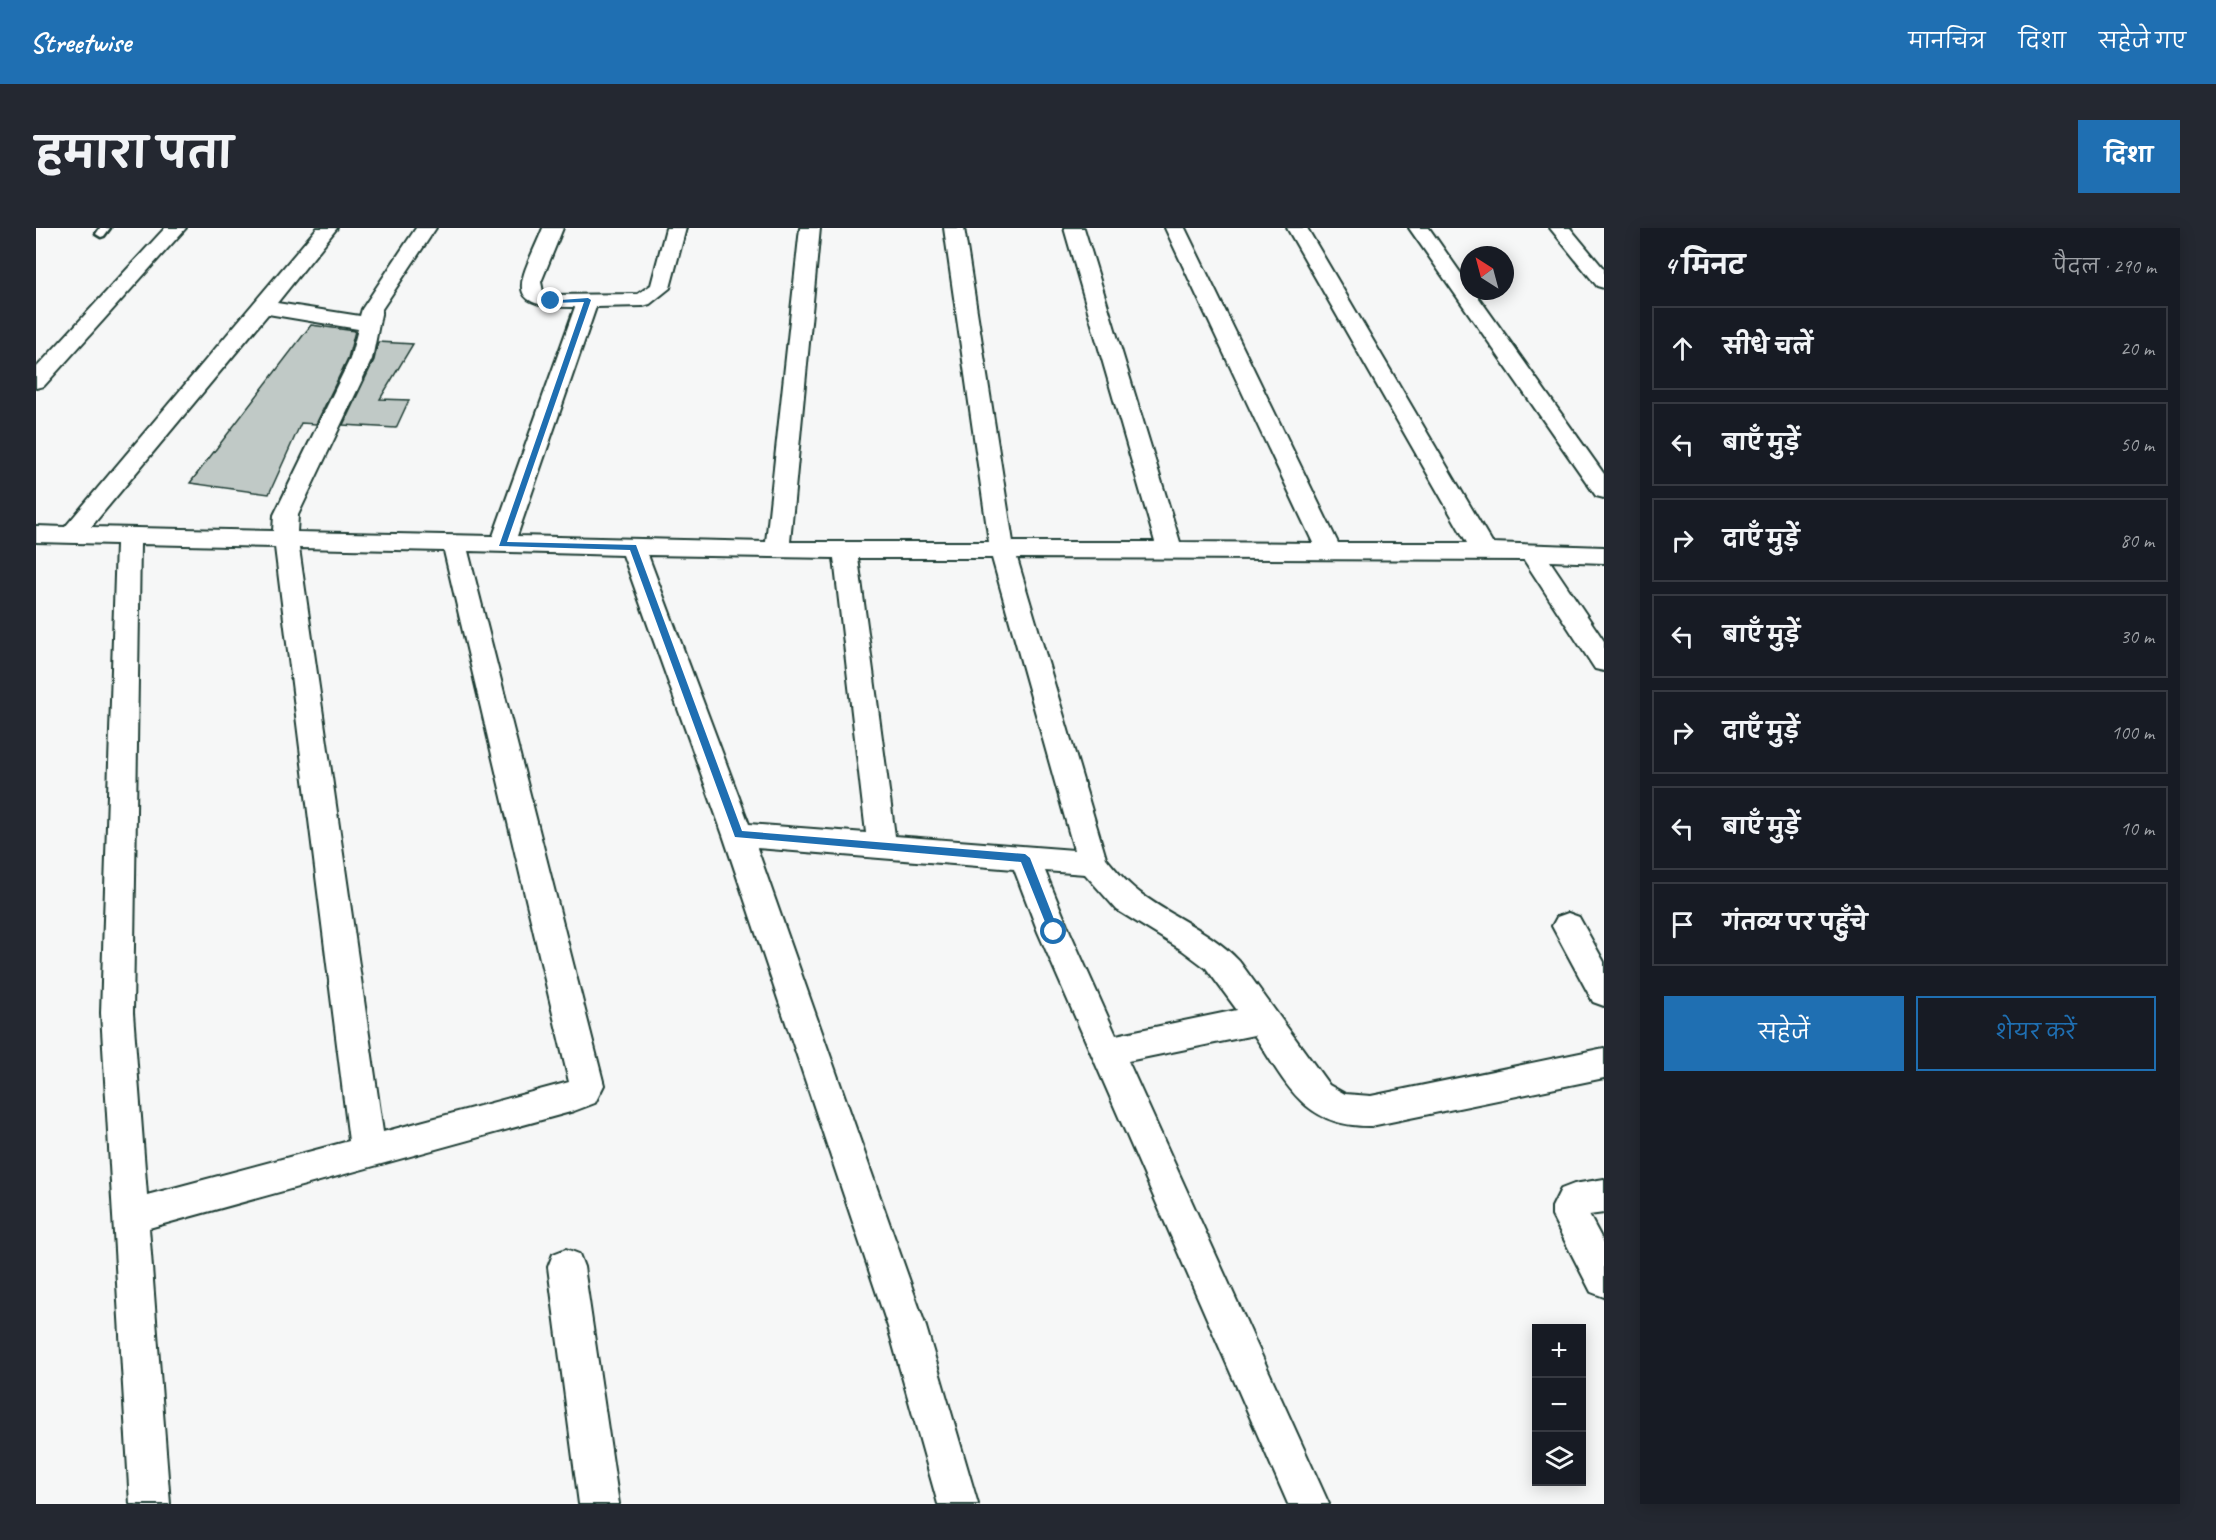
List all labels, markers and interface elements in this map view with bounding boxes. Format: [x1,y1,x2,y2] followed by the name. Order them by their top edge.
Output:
[30,25,131,60] text: Streetwise
[1908,28,1985,54] text: मानचित्र
[2018,28,2066,54] text: दिशा
[2099,28,2186,54] text: सहेजे गए
[2078,120,2180,193] button: दिशा
[36,127,233,180] text: हमारा पता
[1460,246,1514,300] north arrow
[1664,249,1745,282] text: 4 मिनट
[2053,254,2156,279] text: पैदल · 290 m
[537,287,563,313] route end
[1666,332,1699,365] icon: ahead
[1723,333,1813,361] text: सीधे चलें
[2120,336,2154,361] text: 20 m
[1666,428,1699,461] icon: left
[1723,429,1800,457] text: बाएँ मुड़ें
[2120,432,2154,457] text: 50 m
[1666,524,1699,557] icon: right
[1723,525,1799,553] text: दाएँ मुड़ें
[2120,528,2154,553] text: 80 m
[1666,620,1699,653] icon: left
[1723,621,1800,649] text: बाएँ मुड़ें
[2120,624,2154,649] text: 30 m
[1666,716,1699,749] icon: right
[1723,717,1799,745] text: दाएँ मुड़ें
[2111,720,2154,745] text: 100 m
[1666,812,1699,845] icon: left
[1723,813,1800,841] text: बाएँ मुड़ें
[2120,816,2154,841] text: 10 m
[1666,908,1699,941] icon: arrive
[1723,909,1867,937] text: गंतव्य पर पहुँचे
[1040,918,1066,944] route start
[1664,996,1904,1071] button: सहेजें
[1916,996,2156,1071] button: शेयर करें
[1532,1324,1586,1486] map controls
[1532,1324,1586,1378] button: +
[1532,1378,1586,1432] button: −
[1532,1432,1586,1486] button: layers

